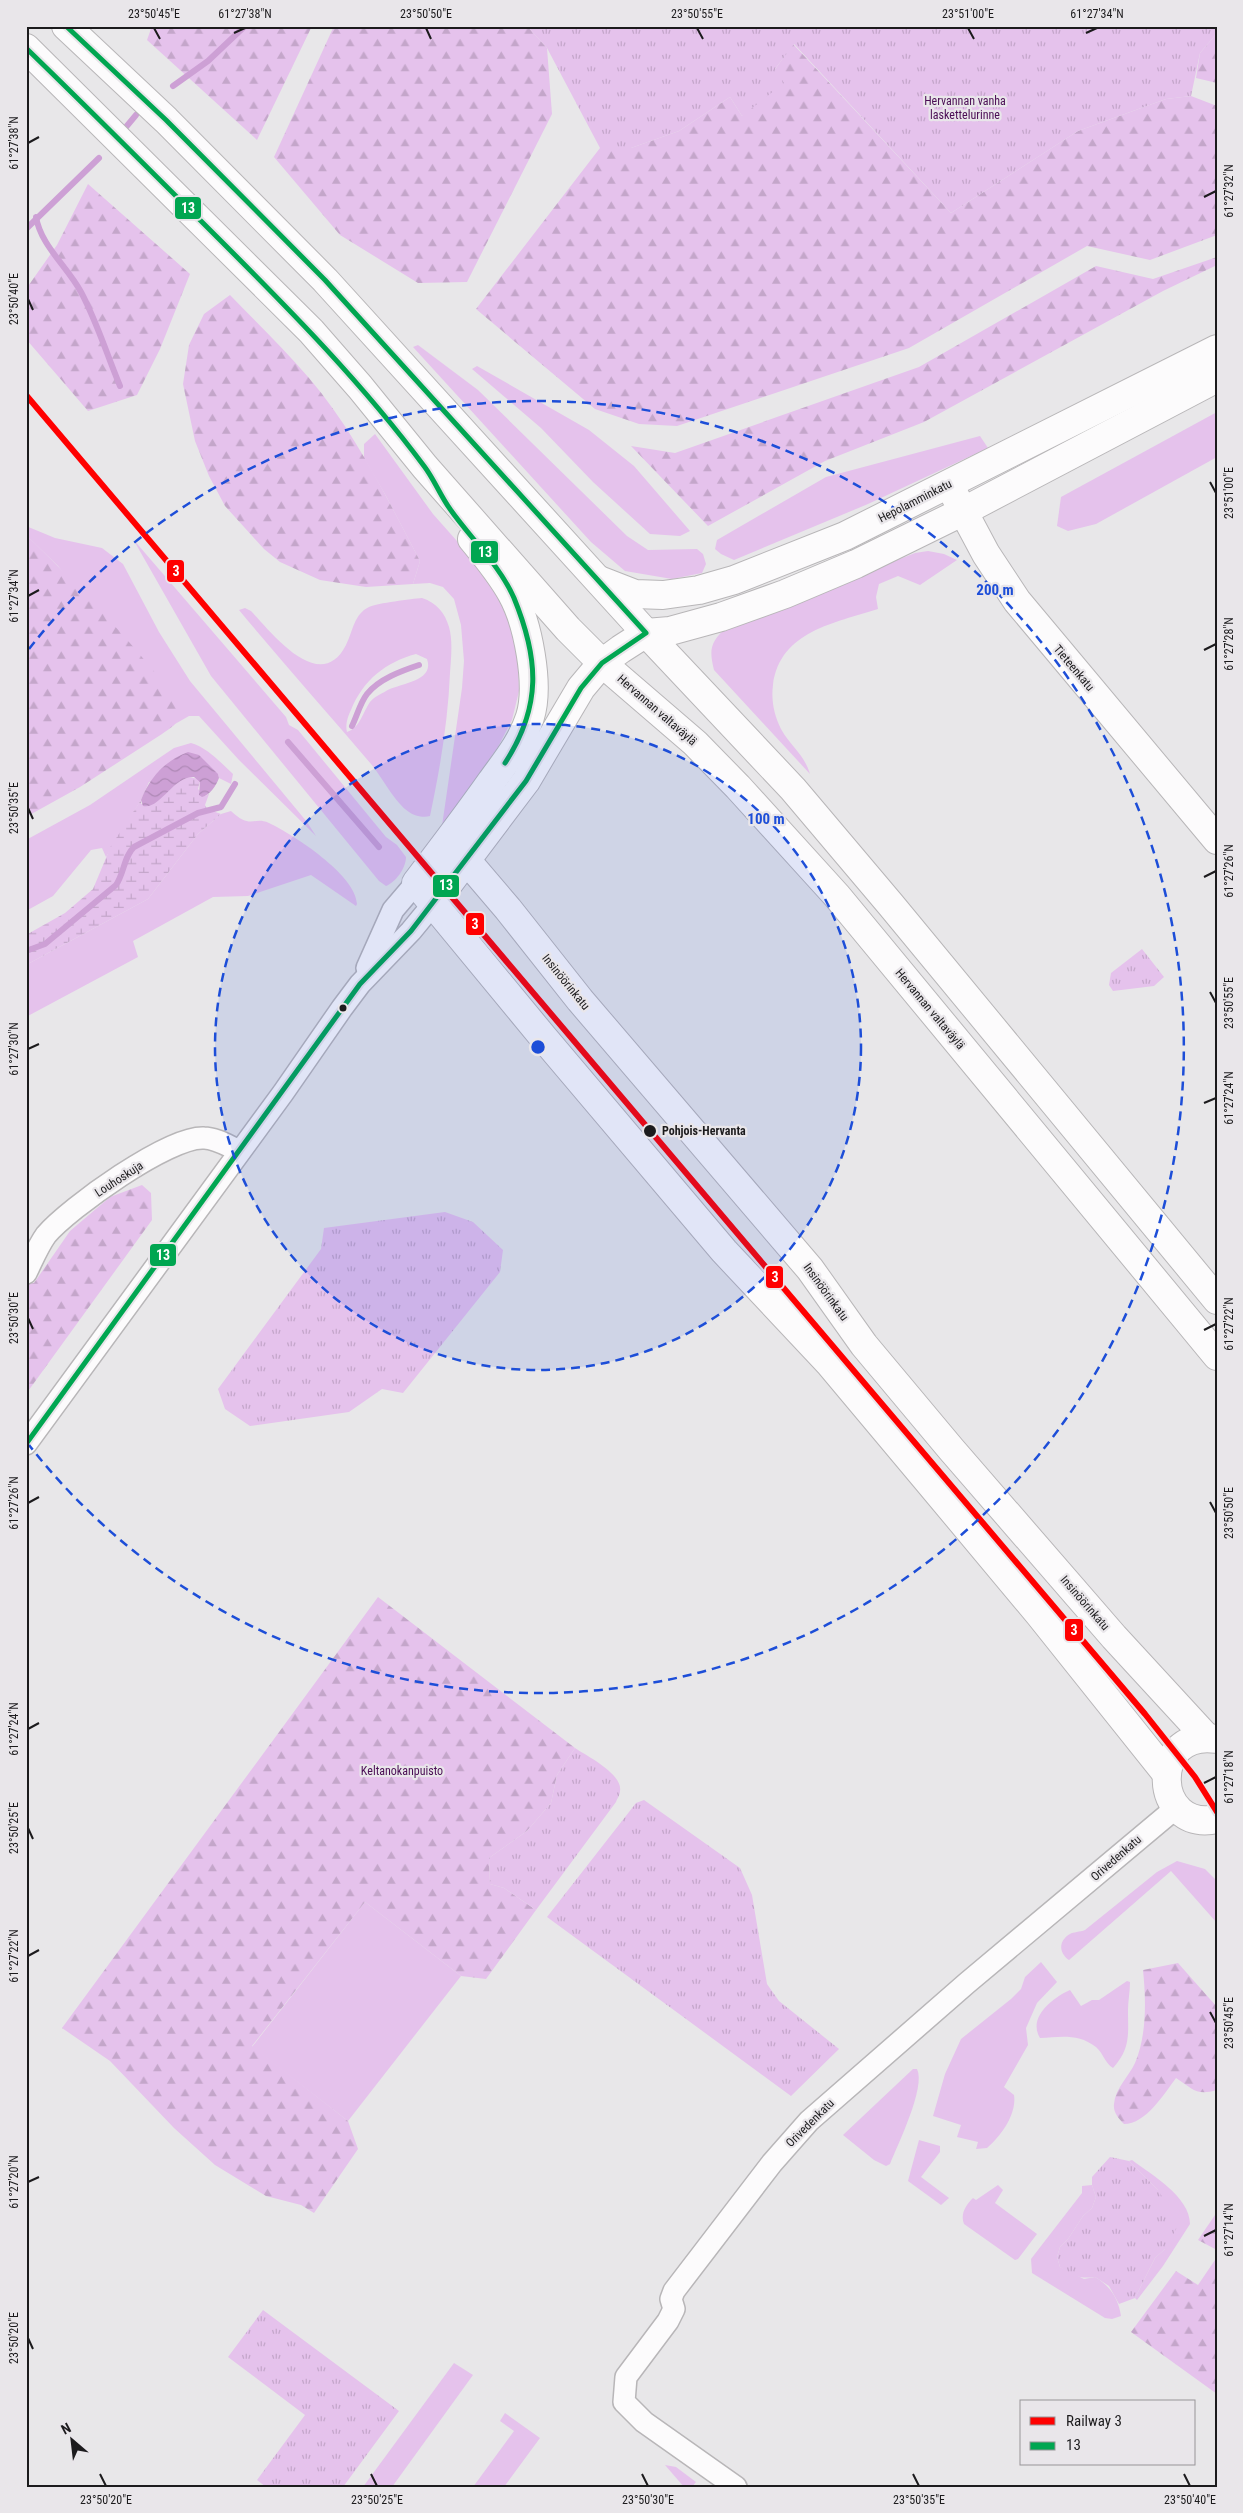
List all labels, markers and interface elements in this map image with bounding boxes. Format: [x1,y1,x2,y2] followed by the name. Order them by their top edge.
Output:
[128,7,180,21] text: 23°50'45"E
[218,7,272,21] text: 61°27'38"N
[400,7,452,21] text: 23°50'50"E
[671,7,723,21] text: 23°50'55"E
[942,7,994,21] text: 23°51'00"E
[1070,7,1124,21] text: 61°27'34"N
[924,94,1006,122] park label: Hervannan vanha laskettelurinne
[7,116,21,170] text: 61°27'38"N
[1222,164,1236,218] text: 61°27'32"N
[174,196,202,220] line badge: 13
[181,200,195,216] text: 13
[7,273,21,325] text: 23°50'40"E
[1222,467,1236,519] text: 23°51'00"E
[876,476,954,526] street label: Hepolamminkatu
[470,540,499,564] line badge: 13
[478,544,492,560] text: 13
[166,559,185,583] line badge: 3
[172,563,180,579] text: 3
[7,569,21,623] text: 61°27'34"N
[976,581,1014,599] text: 200 m
[1222,617,1236,671] text: 61°27'28"N
[1051,642,1097,694] street label: Tieteenkatu
[614,672,700,748] street label: Hervannan valtaväylä
[7,782,21,834] text: 23°50'35"E
[747,810,785,828] text: 100 m
[1222,844,1236,898] text: 61°27'26"N
[432,874,460,898] line badge: 13
[439,877,453,893] text: 13
[465,912,485,936] line badge: 3
[471,916,479,932] text: 3
[539,951,593,1013] street label: Insinöörinkatu
[892,966,968,1052] street label: Hervannan valtaväylä
[1222,977,1236,1029] text: 23°50'55"E
[338,1003,348,1013] unlabelled marker
[7,1022,21,1076] text: 61°27'30"N
[529,1038,547,1056] centre of rings
[1222,1071,1236,1125] text: 61°27'24"N
[642,1123,658,1139] marker: Pohjois-Hervanta
[662,1124,746,1138] place label: Pohjois-Hervanta
[92,1158,146,1200] street label: Louhoskuja
[149,1243,177,1267] line badge: 13
[156,1247,170,1263] text: 13
[800,1261,852,1324] street label: Insinöörinkatu
[765,1265,784,1289] line badge: 3
[771,1269,779,1285] text: 3
[7,1292,21,1344] text: 23°50'30"E
[1222,1297,1236,1351] text: 61°27'22"N
[7,1476,21,1530] text: 61°27'26"N
[1222,1487,1236,1539] text: 23°50'50"E
[1058,1573,1113,1633] street label: Insinöörinkatu
[1064,1618,1084,1642] line badge: 3
[1070,1622,1078,1638] text: 3
[7,1702,21,1756] text: 61°27'24"N
[1222,1750,1236,1804] text: 61°27'18"N
[361,1764,443,1778] park label: Keltanokanpuisto
[7,1802,21,1854] text: 23°50'25"E
[1088,1832,1144,1884] street label: Orivedenkatu
[7,1929,21,1983] text: 61°27'22"N
[1222,1997,1236,2049] text: 23°50'45"E
[783,2096,837,2150] street label: Orivedenkatu
[7,2155,21,2209] text: 61°27'20"N
[1222,2203,1236,2257] text: 61°27'14"N
[7,2312,21,2364] text: 23°50'20"E
[1020,2400,1196,2466] legend
[1066,2412,1122,2430] text: Railway 3
[48,2416,98,2466] north arrow
[58,2419,73,2438] text: N
[1066,2436,1081,2454] text: 13
[80,2493,132,2507] text: 23°50'20"E
[351,2493,403,2507] text: 23°50'25"E
[622,2493,674,2507] text: 23°50'30"E
[893,2493,945,2507] text: 23°50'35"E
[1164,2493,1216,2507] text: 23°50'40"E

